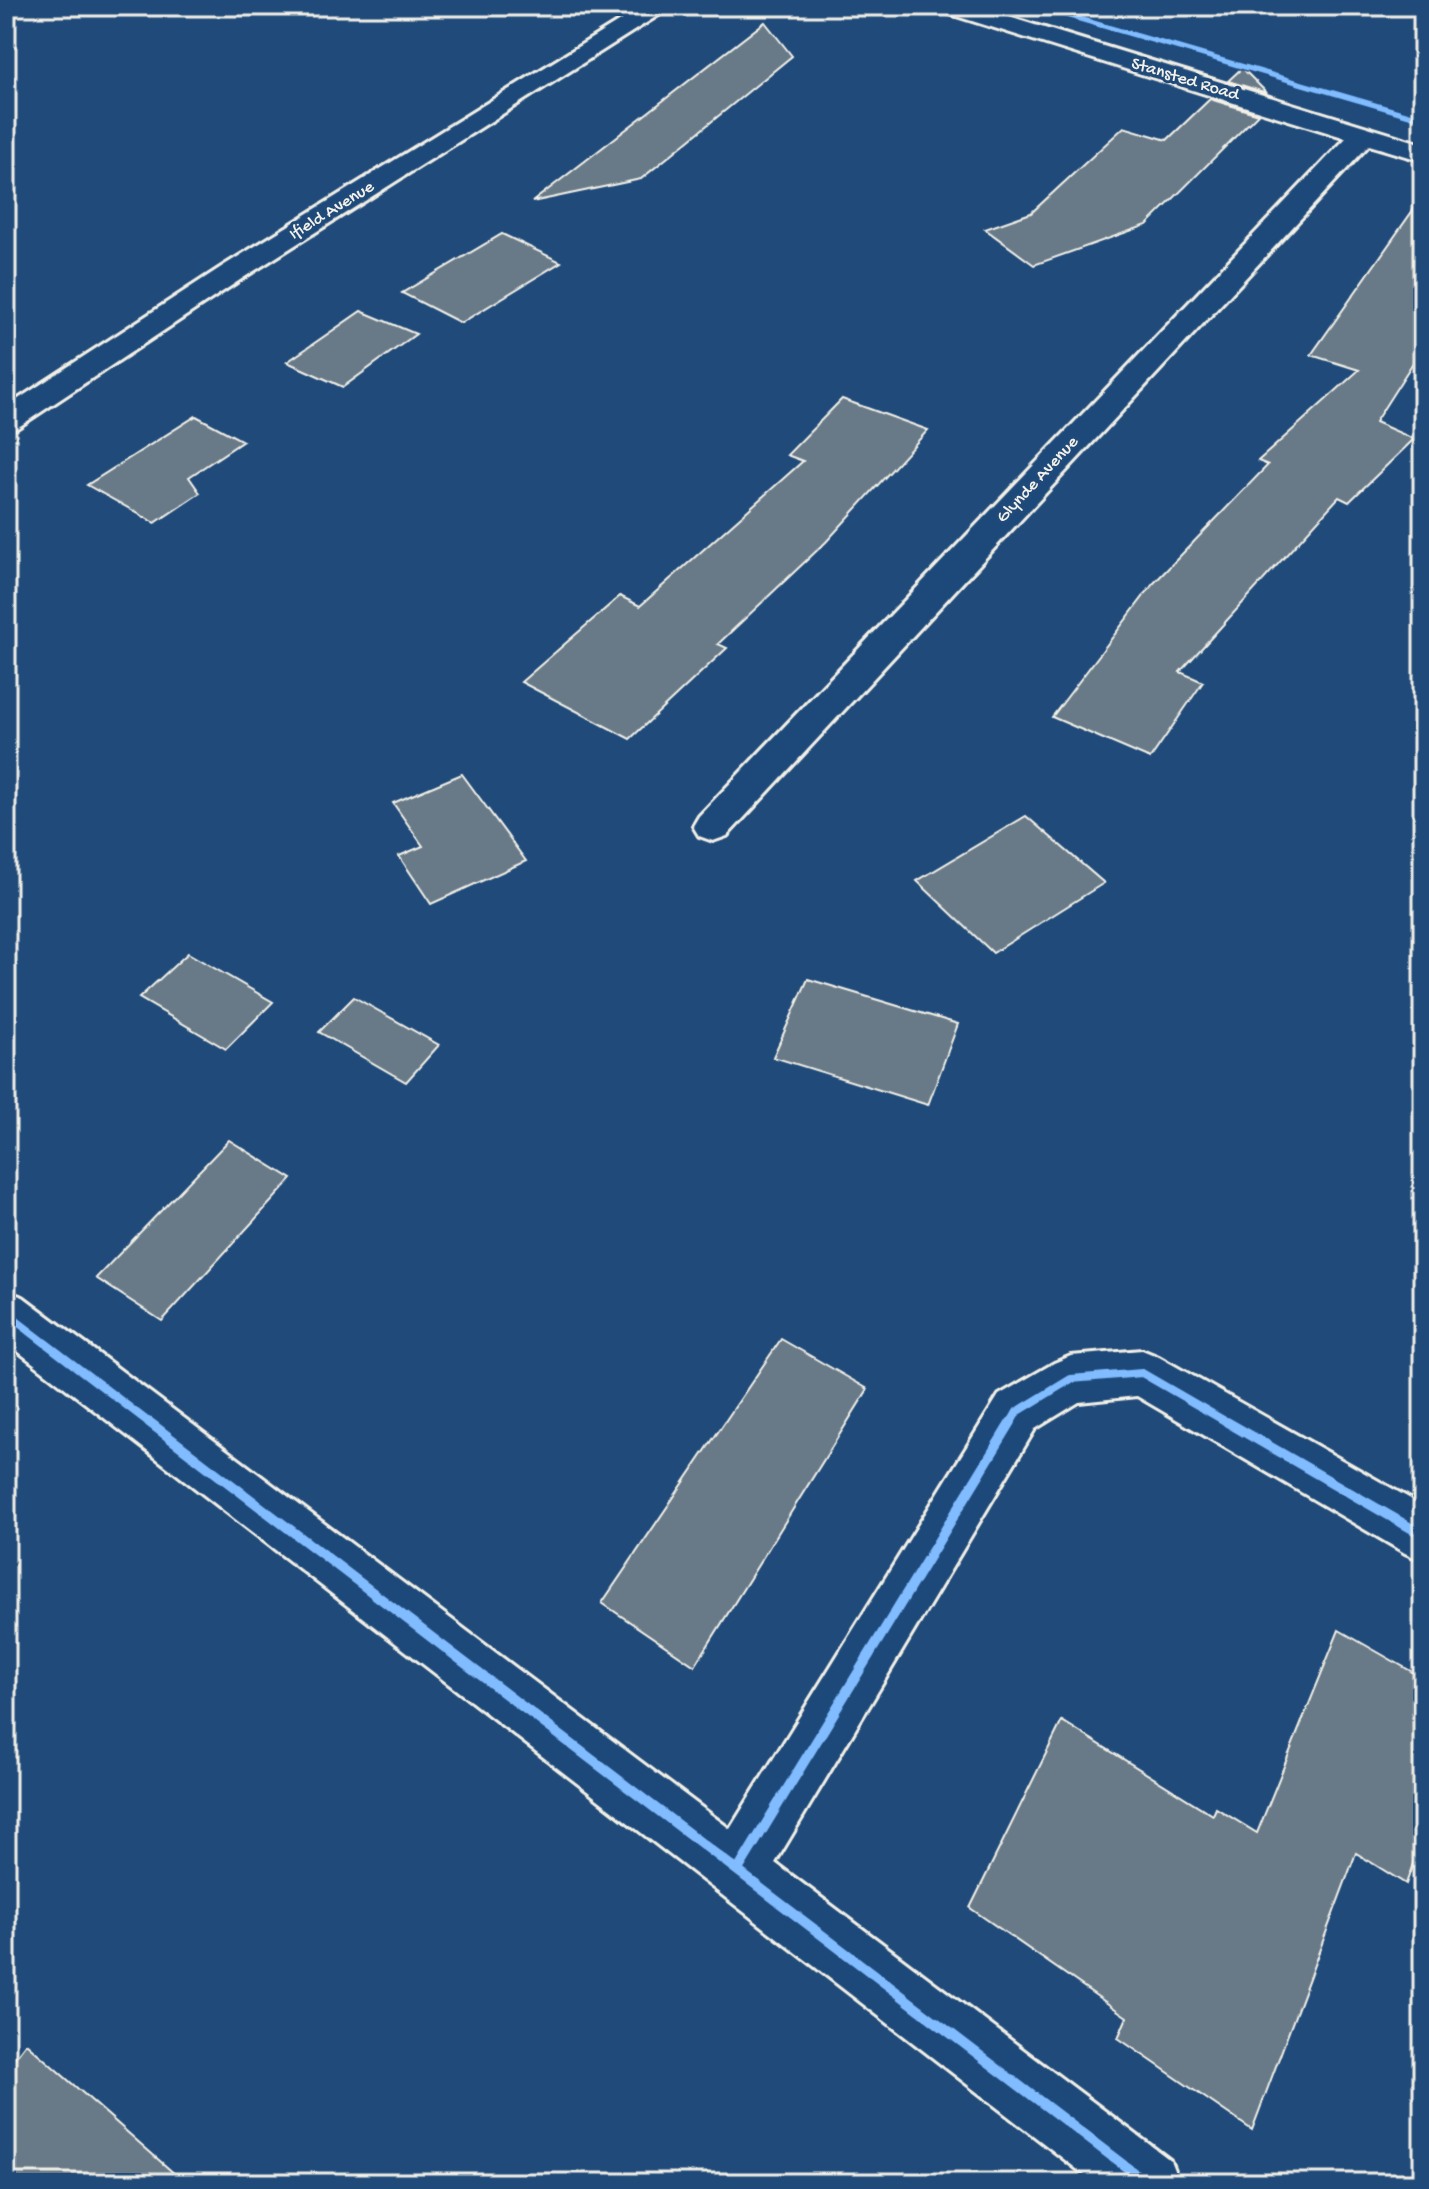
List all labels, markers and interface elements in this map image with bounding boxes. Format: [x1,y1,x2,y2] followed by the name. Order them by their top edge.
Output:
[1129,54,1243,107] street label: Stansted Road
[286,176,379,245] street label: Ifield Avenue
[992,432,1084,528] street label: Glynde Avenue

